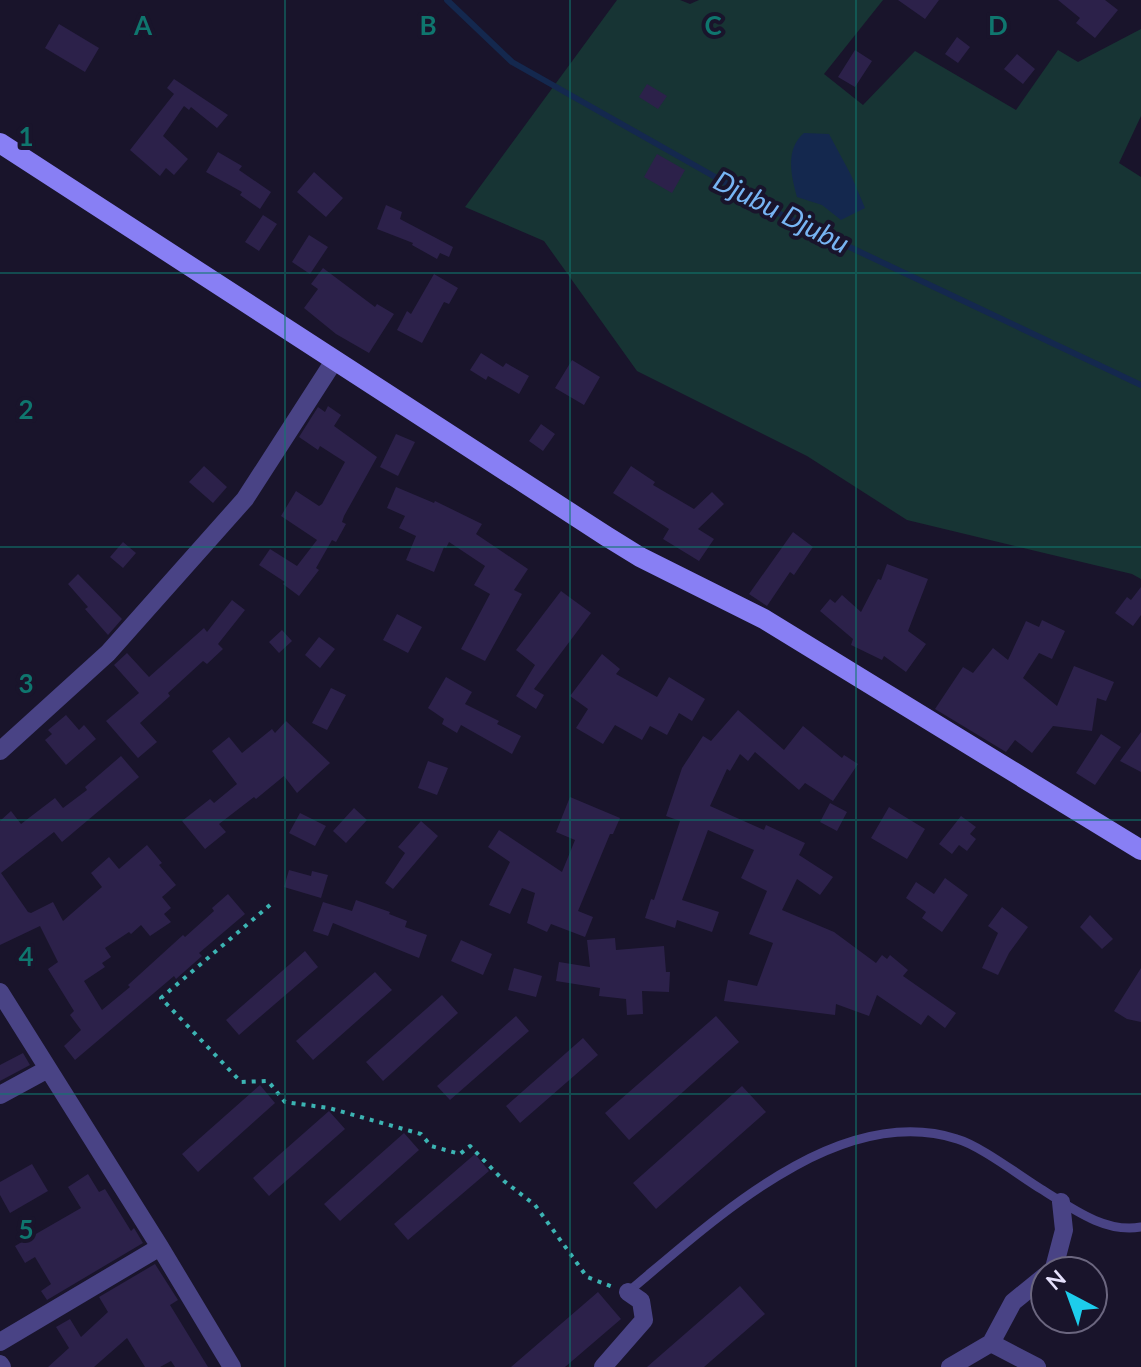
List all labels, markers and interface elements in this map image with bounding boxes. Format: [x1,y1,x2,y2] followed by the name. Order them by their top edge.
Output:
[133,9,153,41] text: A
[419,9,437,41] text: B
[704,9,722,41] text: C
[988,9,1008,41] text: D
[18,120,34,152] text: 1
[709,162,855,260] water label: Djubu Djubu
[18,393,34,425] text: 2
[18,667,34,699] text: 3
[18,940,34,972] text: 4
[18,1213,34,1245] text: 5
[1029,1255,1109,1335] north arrow
[1040,1264,1071,1295] text: N

